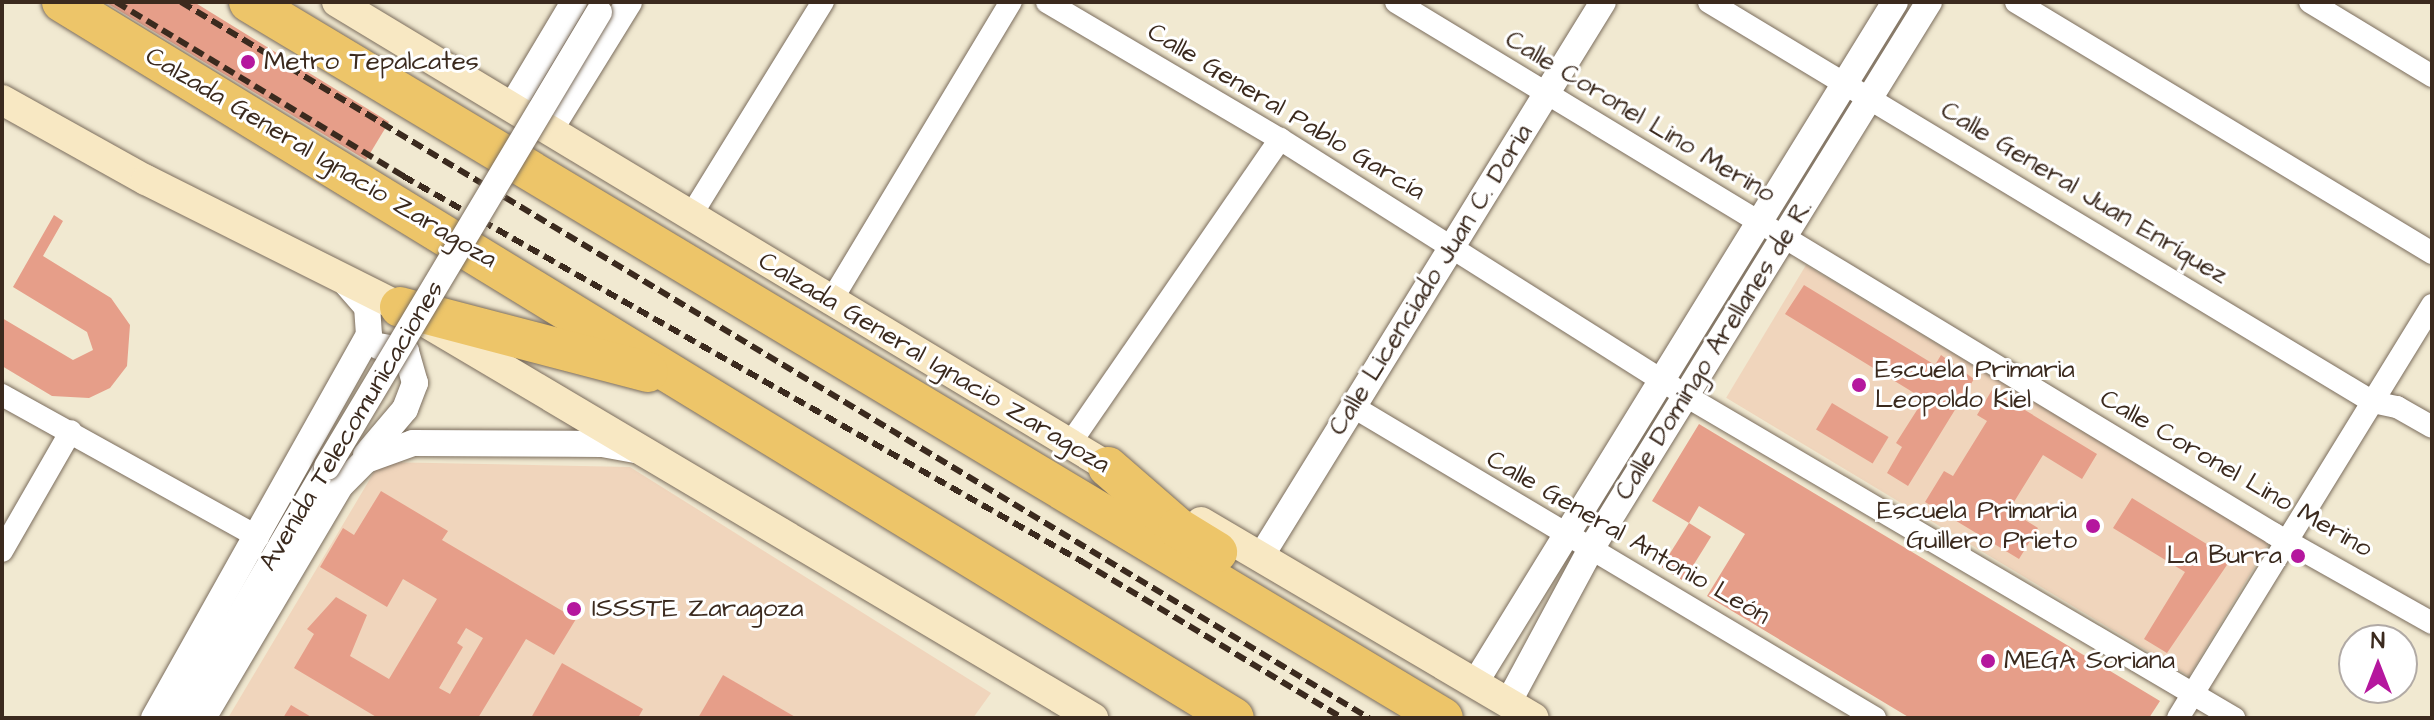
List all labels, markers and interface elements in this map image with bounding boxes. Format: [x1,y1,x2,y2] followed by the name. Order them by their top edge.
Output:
[1142,17,1430,207] street label: Calle General Pablo García
[1499,24,1781,210] street label: Calle Coronel Lino Merino
[140,41,502,275] street label: Calzada General Ignacio Zaragoza
[264,46,479,78] place label: Metro Tepalcates
[239,53,257,71] marker: Metro Tepalcates
[1935,95,2233,291] street label: Calle General Juan Enríquez
[1322,119,1540,441] street label: Calle Licenciado Juan C. Doria
[1608,194,1820,506] street label: Calle Domingo Arellanes de R.
[753,246,1115,480] street label: Calzada General Ignacio Zaragoza
[253,275,451,577] street label: Avenida Telecomunicaciones
[1875,354,2075,416] place label: Escuela Primaria Leopoldo Kiel
[1850,376,1868,394] marker: Escuela Primaria Leopoldo Kiel
[2094,383,2378,565] street label: Calle Coronel Lino Merino
[1481,444,1775,632] street label: Calle General Antonio León
[1877,495,2077,556] place label: Escuela Primaria Guillero Prieto
[2084,517,2102,535] marker: Escuela Primaria Guillero Prieto
[2167,540,2282,572] place label: La Burra
[2289,547,2307,565] marker: La Burra
[592,593,803,625] place label: ISSSTE Zaragoza
[563,598,585,620] marker: ISSSTE Zaragoza
[2338,624,2418,704] north arrow
[2371,626,2385,657] text: N
[2004,645,2175,677] place label: MEGA Soriana
[1979,652,1997,670] marker: MEGA Soriana

